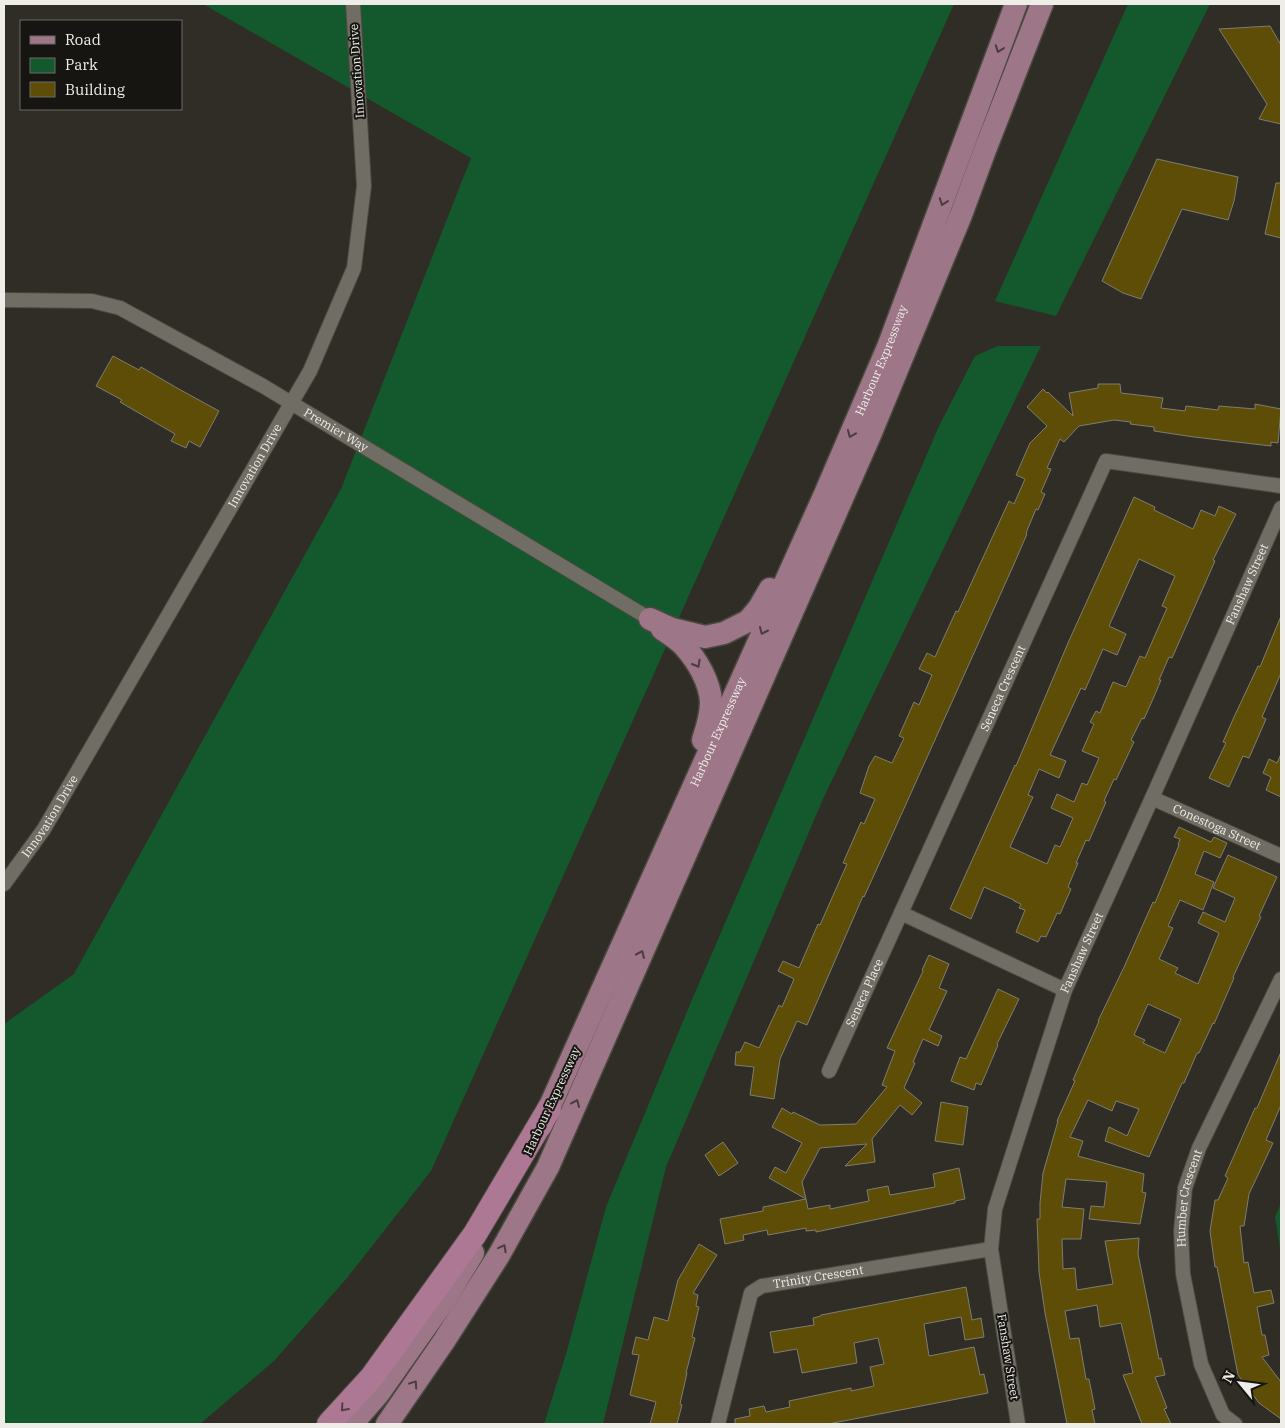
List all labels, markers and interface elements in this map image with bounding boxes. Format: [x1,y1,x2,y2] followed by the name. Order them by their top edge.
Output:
[20,20,182,110] legend
[346,23,367,119] street label: Innovation Drive
[65,30,101,49] text: Road
[995,45,1005,53] one-way arrow
[65,55,98,74] text: Park
[65,80,125,99] text: Building
[939,197,949,205] one-way arrow
[852,302,910,418] street label: Harbour Expressway
[301,404,372,455] street label: Premier Way
[224,421,285,510] street label: Innovation Drive
[846,429,857,438] one-way arrow
[1222,541,1271,627] street label: Fanshaw Street
[759,626,770,635] one-way arrow
[976,643,1028,733] street label: Seneca Crescent
[691,659,701,668] one-way arrow
[687,674,749,789] street label: Harbour Expressway
[18,772,81,860] street label: Innovation Drive
[1171,800,1263,853] street label: Conestoga Street
[1057,910,1106,995] street label: Fanshaw Street
[635,950,646,959] one-way arrow
[842,956,886,1029] street label: Seneca Place
[520,1044,584,1157] street label: Harbour Expressway
[570,1099,581,1108] one-way arrow
[1173,1147,1205,1248] street label: Humber Crescent
[496,1244,506,1253] one-way arrow
[772,1262,864,1291] street label: Trinity Crescent
[994,1313,1023,1401] street label: Fanshaw Street
[1215,1358,1265,1408] north arrow
[1218,1367,1239,1386] text: N
[408,1381,418,1390] one-way arrow
[341,1403,350,1412] one-way arrow

